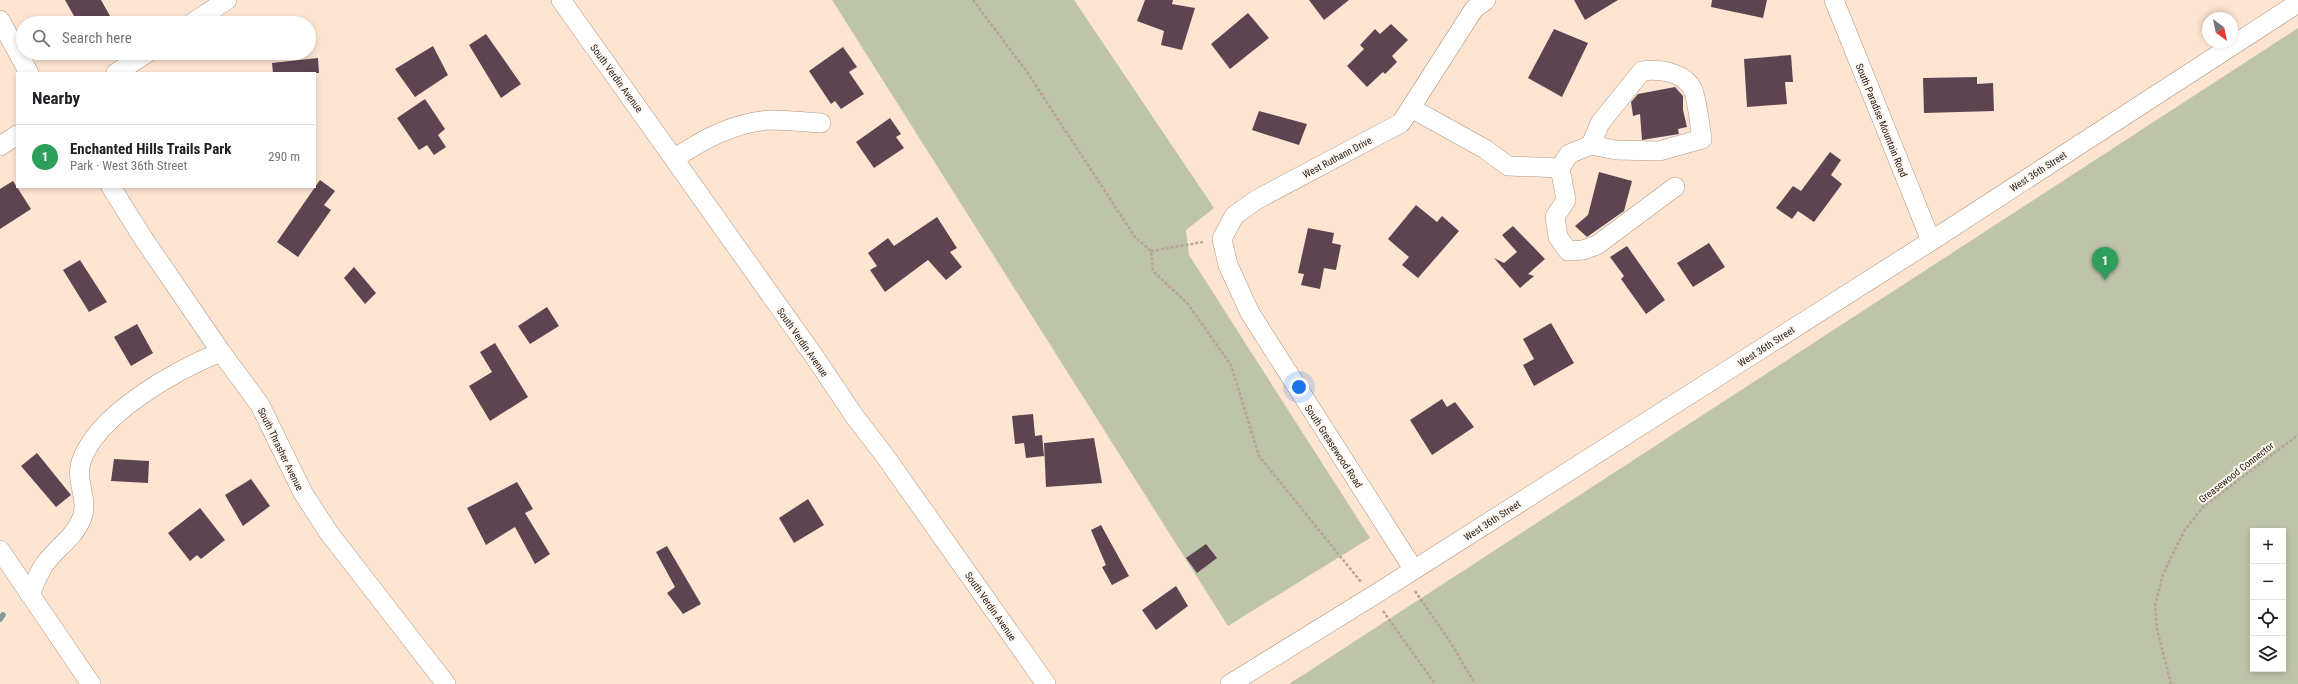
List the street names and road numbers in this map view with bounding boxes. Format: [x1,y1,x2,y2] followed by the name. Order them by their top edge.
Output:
[588,42,645,115] street label: South Verdin Avenue
[1854,62,1909,179] street label: South Paradise Mountain Road
[1301,134,1374,180] street label: West Ruthann Drive
[2008,149,2069,194] street label: West 36th Street
[775,306,831,379] street label: South Verdin Avenue
[1736,324,1797,369] street label: West 36th Street
[1303,403,1365,490] street label: South Greasewood Road
[256,406,306,493] street label: South Thrasher Avenue
[2197,440,2276,505] street label: Greasewood Connector
[1462,498,1523,543] street label: West 36th Street
[963,570,1019,643] street label: South Verdin Avenue

